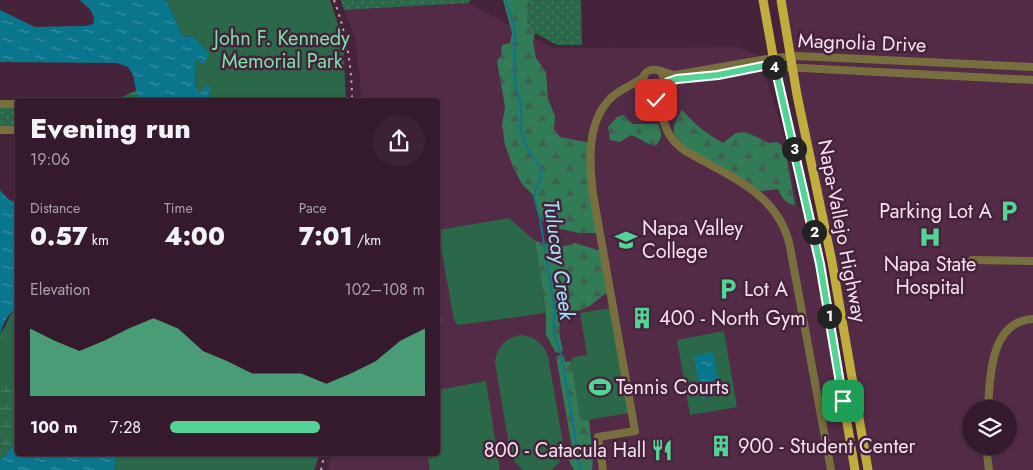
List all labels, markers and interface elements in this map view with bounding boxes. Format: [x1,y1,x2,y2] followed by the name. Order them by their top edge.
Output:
[211,24,350,76] park label: John F. Kennedy Memorial Park
[797,26,927,60] street label: Magnolia Drive
[762,54,786,80] pin: 4
[770,57,779,77] text: 4
[635,79,677,121] pin
[642,86,670,114] icon: check
[30,108,191,149] text: Evening run
[373,115,425,167] button: share
[782,136,806,162] pin: 3
[810,137,874,325] street label: Napa-Vallejo Highway
[790,139,799,159] text: 3
[30,148,70,171] text: 19:06
[879,197,993,226] place label: Parking Lot A
[30,198,80,218] text: Distance
[164,198,193,218] text: Time
[299,198,327,218] text: Pace
[536,198,582,323] water label: Tulucay Creek
[996,198,1022,224] parking icon: Parking Lot A
[642,214,743,266] place label: Napa Valley College
[30,218,88,254] text: 0.57
[164,218,225,254] text: 4:00
[299,218,353,254] text: 7:01
[802,220,826,244] pin: 2
[810,222,819,242] text: 2
[917,224,943,250] hospital icon: Napa State Hospital
[613,227,639,253] school or university icon: Napa Valley College
[88,230,109,250] text: km
[353,230,381,250] text: /km
[884,250,976,302] place label: Napa State Hospital
[744,275,789,304] place label: Lot A
[715,276,741,302] parking icon: Lot A
[30,278,90,301] text: Elevation
[344,278,425,301] text: 102–108 m
[659,304,806,333] place label: 400 - North Gym
[816,304,842,328] pin: 1
[629,305,655,331] building icon: 400 - North Gym
[826,306,833,326] text: 1
[616,373,729,402] place label: Tennis Courts
[587,374,613,400] sports icon: Tennis Courts
[822,380,864,422] pin
[829,387,857,415] icon: arrive
[962,400,1017,455] map controls
[962,400,1017,455] button: layers
[30,416,77,439] text: 100 m
[110,416,141,439] text: 7:28
[738,432,916,461] place label: 900 - Student Center
[708,433,734,459] building icon: 900 - Student Center
[484,436,646,465] place label: 800 - Catacula Hall
[649,437,675,463] restaurant icon: 800 - Catacula Hall

